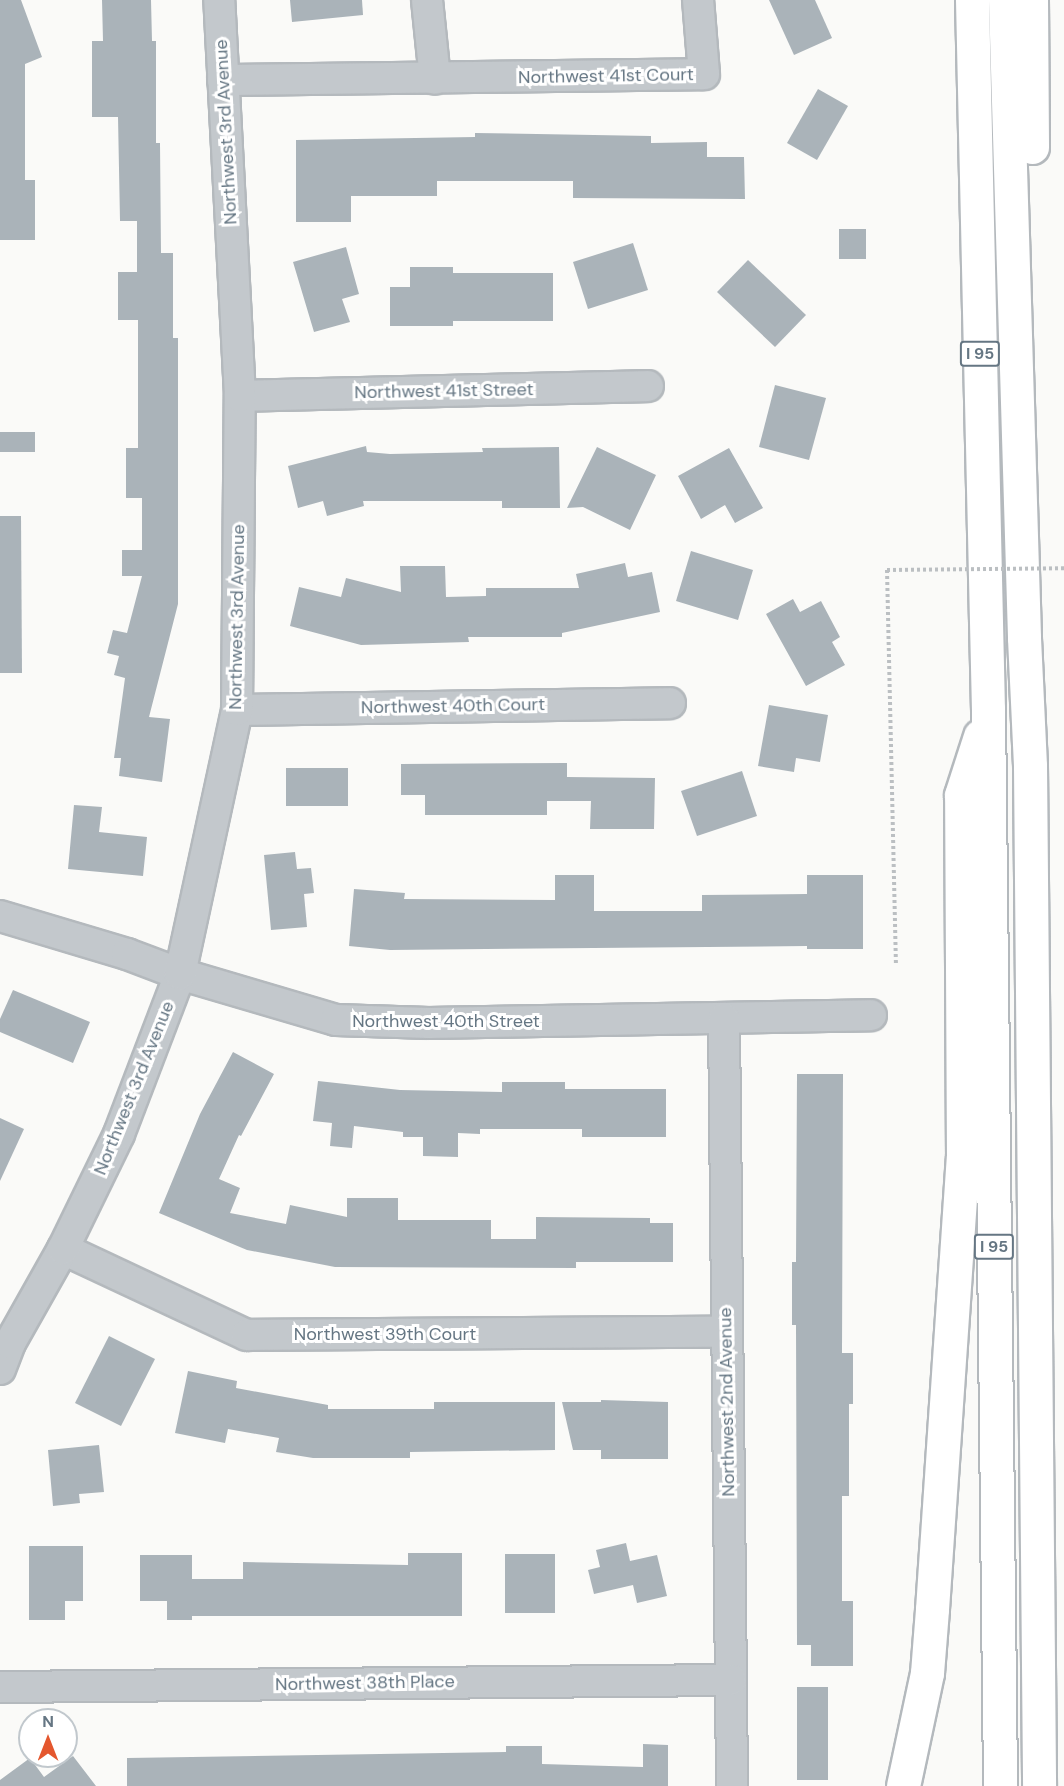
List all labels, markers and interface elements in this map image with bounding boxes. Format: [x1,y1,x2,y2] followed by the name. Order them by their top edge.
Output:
[210,39,242,225] street label: Northwest 3rd Avenue
[518,64,694,88] street label: Northwest 41st Court
[959,341,1001,367] road number: I 95
[354,379,534,403] street label: Northwest 41st Street
[225,524,249,710] street label: Northwest 3rd Avenue
[361,694,545,718] street label: Northwest 40th Court
[89,998,179,1178] street label: Northwest 3rd Avenue
[352,1010,540,1032] street label: Northwest 40th Street
[973,1234,1015,1260] road number: I 95
[715,1307,739,1497] street label: Northwest 2nd Avenue
[294,1323,476,1345] street label: Northwest 39th Court
[275,1671,455,1695] street label: Northwest 38th Place
[18,1708,78,1768] north arrow
[42,1711,54,1732] text: N

